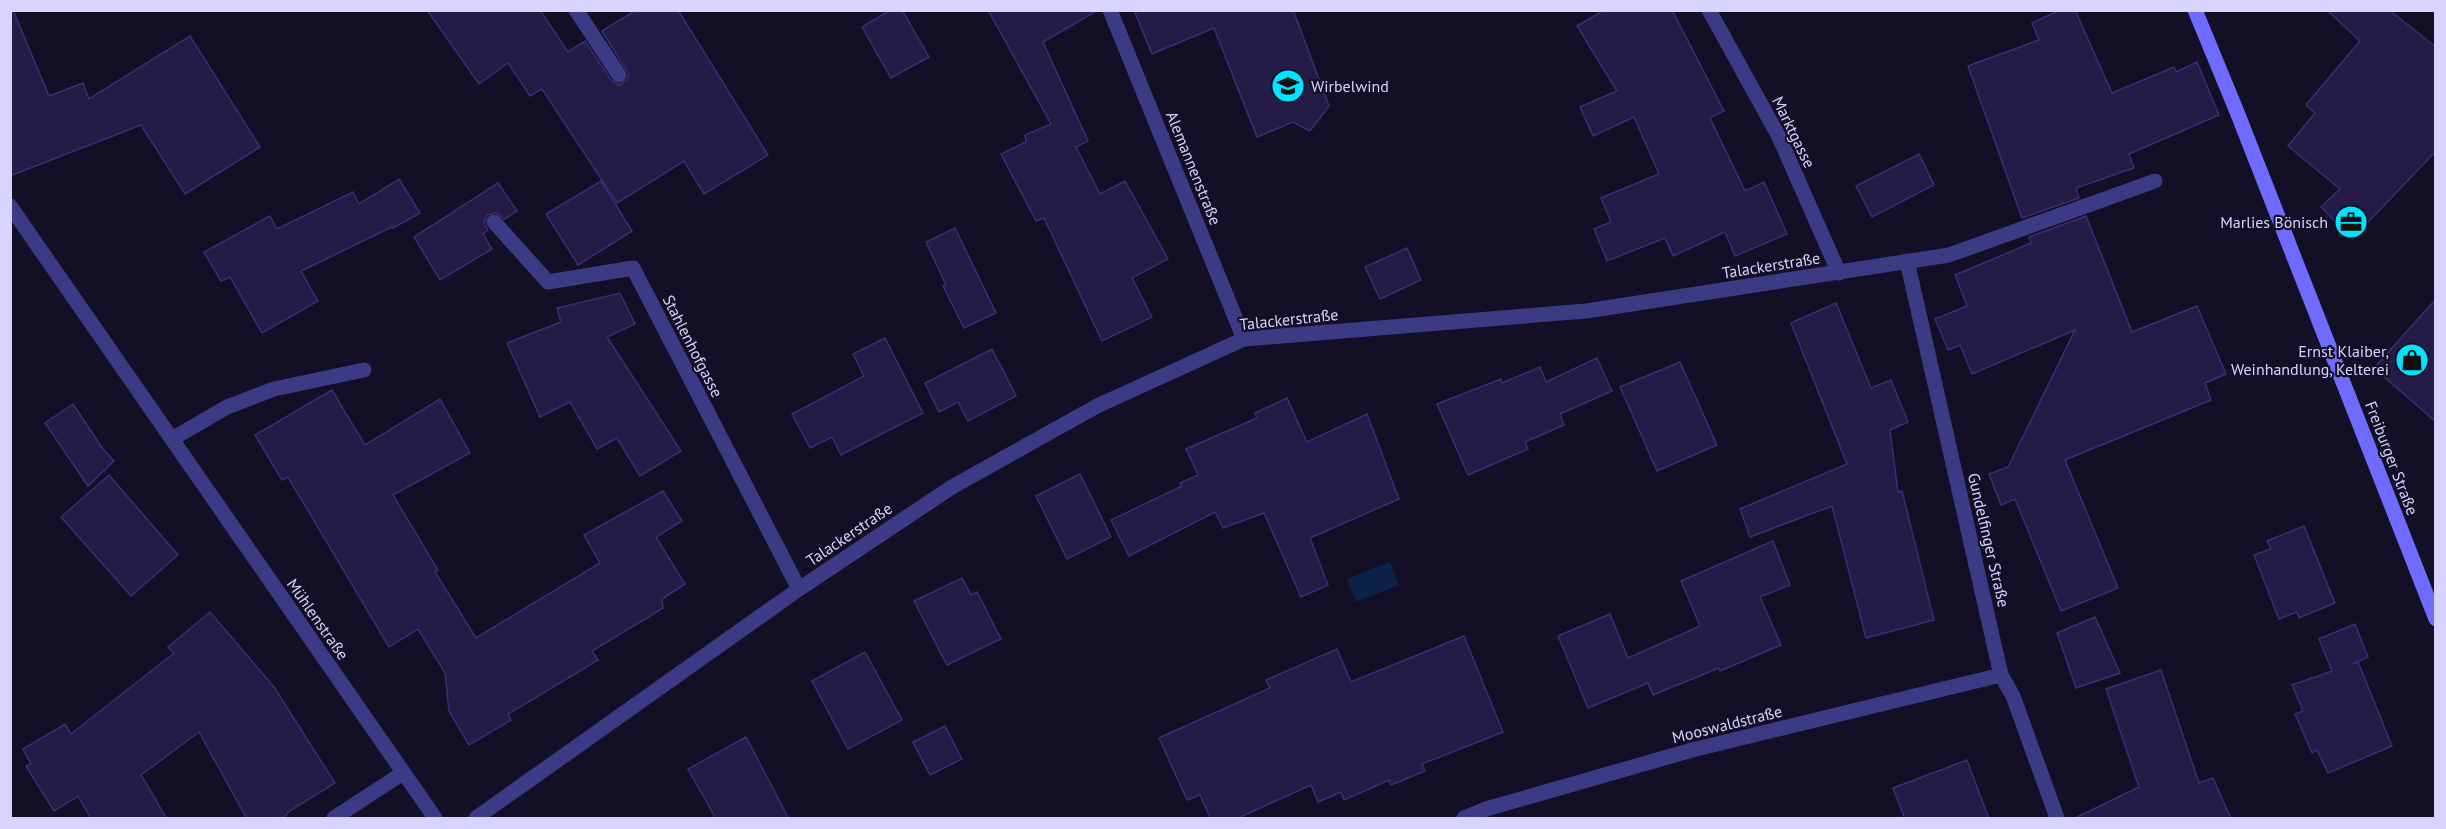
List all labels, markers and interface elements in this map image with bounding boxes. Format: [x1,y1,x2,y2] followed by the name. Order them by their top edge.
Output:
[1270,68,1306,104] school or university icon: Wirbelwind
[1311,76,1389,96] place label: Wirbelwind
[1768,93,1820,171] street label: Marktgasse
[1162,108,1226,228] street label: Alemannenstraße
[2333,204,2369,240] office icon: Marlies Bönisch
[2220,212,2328,232] place label: Marlies Bönisch
[1720,247,1822,283] street label: Talackerstraße
[659,291,727,401] street label: Stahlenhofgasse
[1239,304,1339,334] street label: Talackerstraße
[2231,341,2389,379] place label: Ernst Klaiber, Weinhandlung, Kelterei
[2394,342,2430,378] shop icon: Ernst Klaiber, Weinhandlung, Kelterei
[2361,398,2423,518] street label: Freiburger Straße
[1964,471,2014,609] street label: Gundelfinger Straße
[802,498,896,570] street label: Talackerstraße
[283,574,353,664] street label: Mühlenstraße
[1670,701,1784,747] street label: Mooswaldstraße

